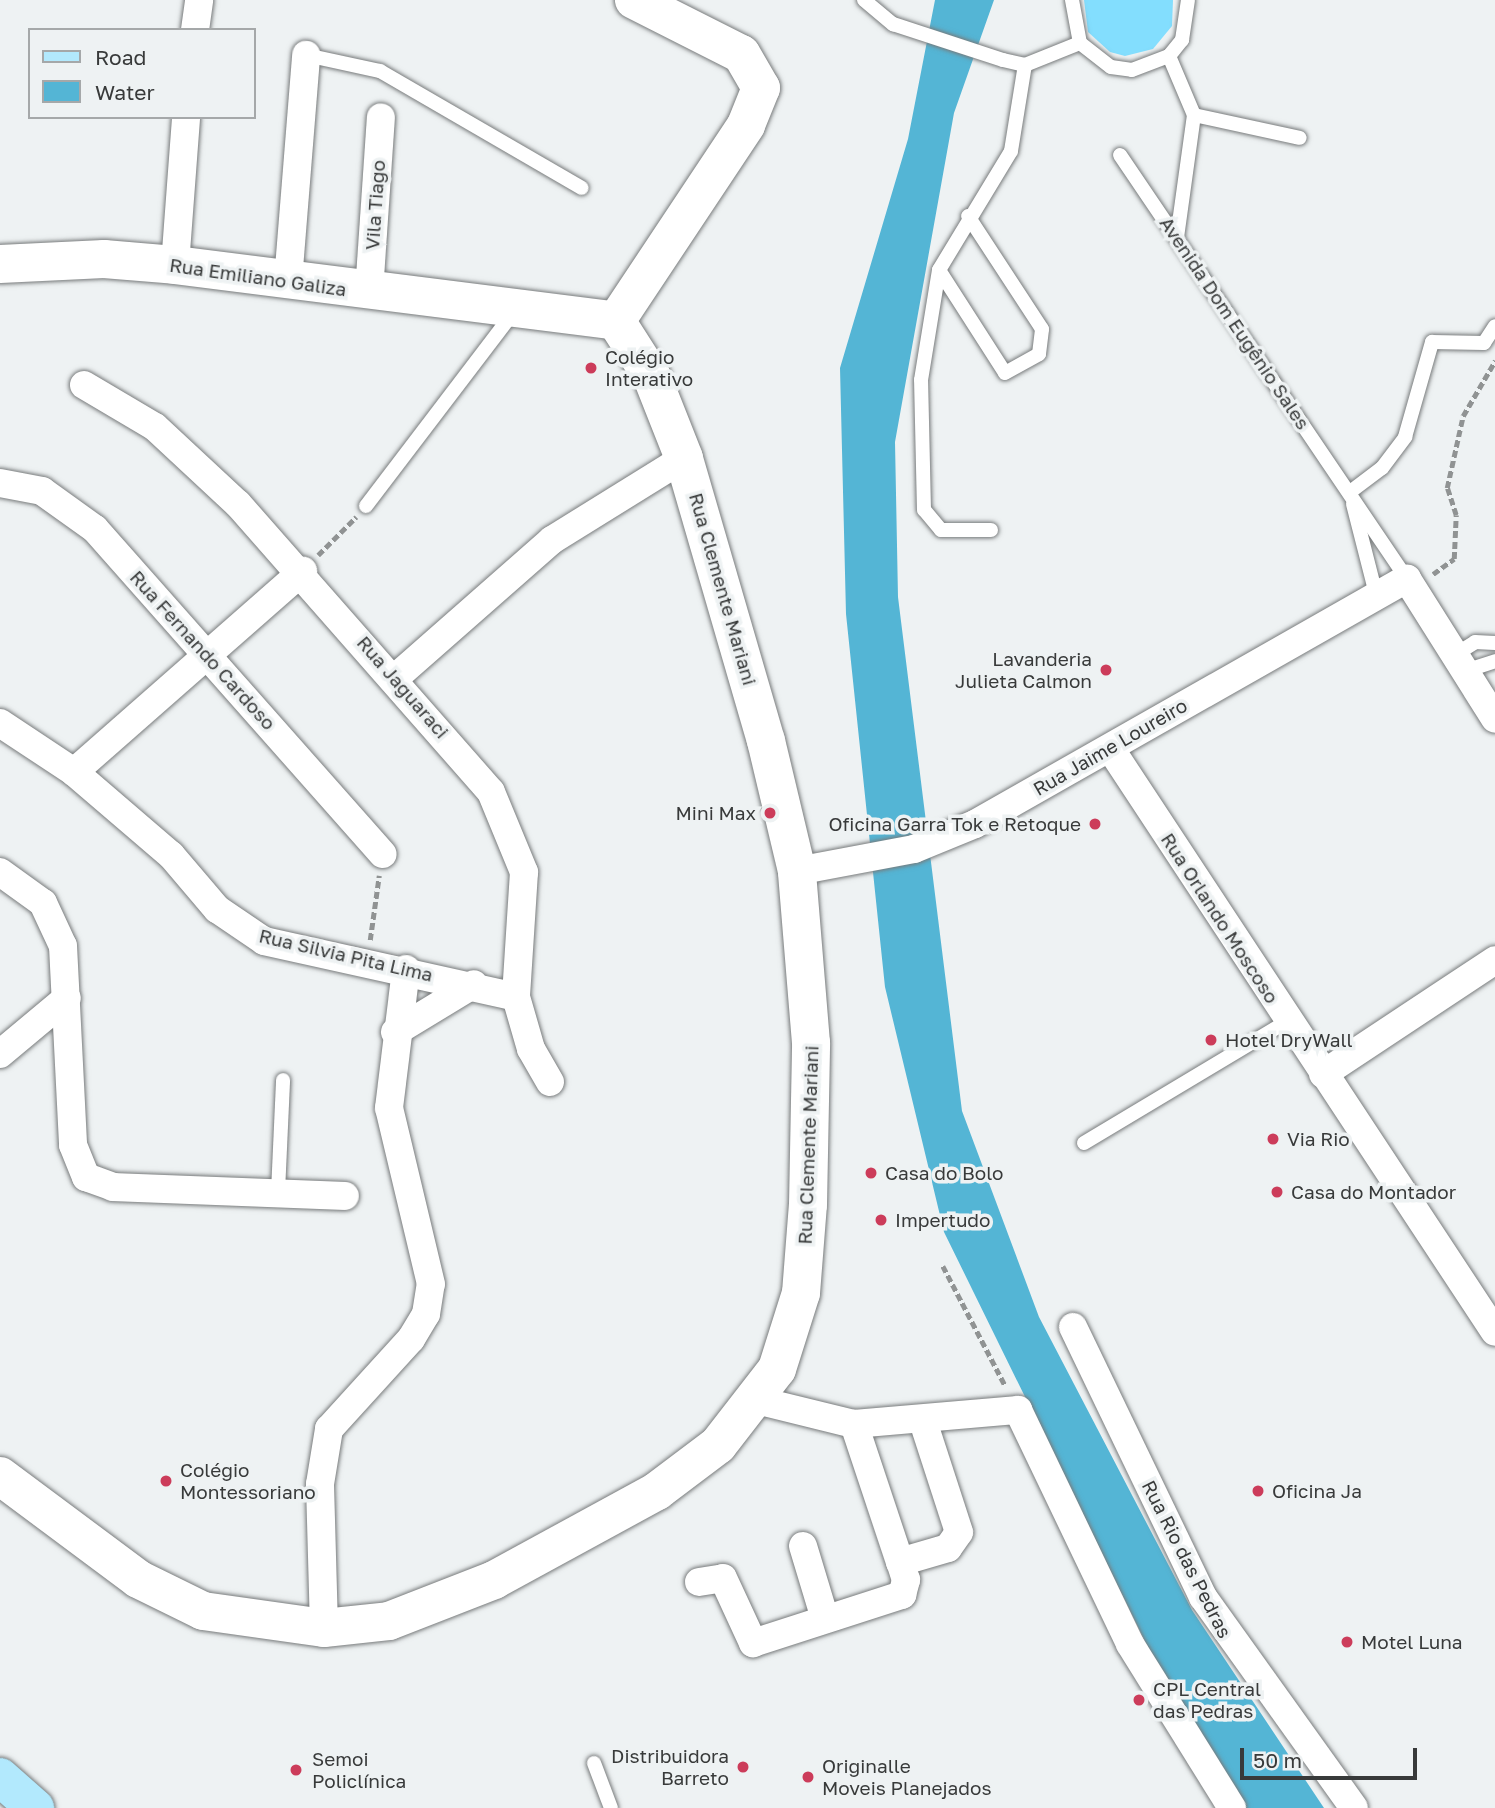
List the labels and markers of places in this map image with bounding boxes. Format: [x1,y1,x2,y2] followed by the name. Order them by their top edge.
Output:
[605,346,693,390] place label: Colégio Interativo
[583,360,599,376] marker: Colégio Interativo
[955,648,1092,692] place label: Lavanderia Julieta Calmon
[1098,662,1114,678] marker: Lavanderia Julieta Calmon
[676,802,756,824] place label: Mini Max
[762,805,778,821] marker: Mini Max
[828,813,1081,835] place label: Oficina Garra Tok e Retoque
[1087,816,1103,832] marker: Oficina Garra Tok e Retoque
[1225,1029,1353,1051] place label: Hotel DryWall
[1203,1032,1219,1048] marker: Hotel DryWall
[1287,1128,1350,1150] place label: Via Rio
[1265,1131,1281,1147] marker: Via Rio
[885,1162,1003,1184] place label: Casa do Bolo
[863,1165,879,1181] marker: Casa do Bolo
[1291,1181,1456,1203] place label: Casa do Montador
[1269,1184,1285,1200] marker: Casa do Montador
[895,1209,990,1231] place label: Impertudo
[873,1212,889,1228] marker: Impertudo
[180,1459,316,1503] place label: Colégio Montessoriano
[158,1473,174,1489] marker: Colégio Montessoriano
[1272,1480,1362,1502] place label: Oficina Ja
[1250,1483,1266,1499] marker: Oficina Ja
[1361,1631,1463,1653] place label: Motel Luna
[1339,1634,1355,1650] marker: Motel Luna
[1153,1678,1261,1722] place label: CPL Central das Pedras
[1131,1692,1147,1708] marker: CPL Central das Pedras
[611,1745,729,1789] place label: Distribuidora Barreto
[312,1748,406,1792] place label: Semoi Policlínica
[822,1755,991,1799] place label: Originalle Moveis Planejados
[735,1759,751,1775] marker: Distribuidora Barreto
[286,1760,306,1780] marker: Semoi Policlínica
[800,1769,816,1785] marker: Originalle Moveis Planejados

